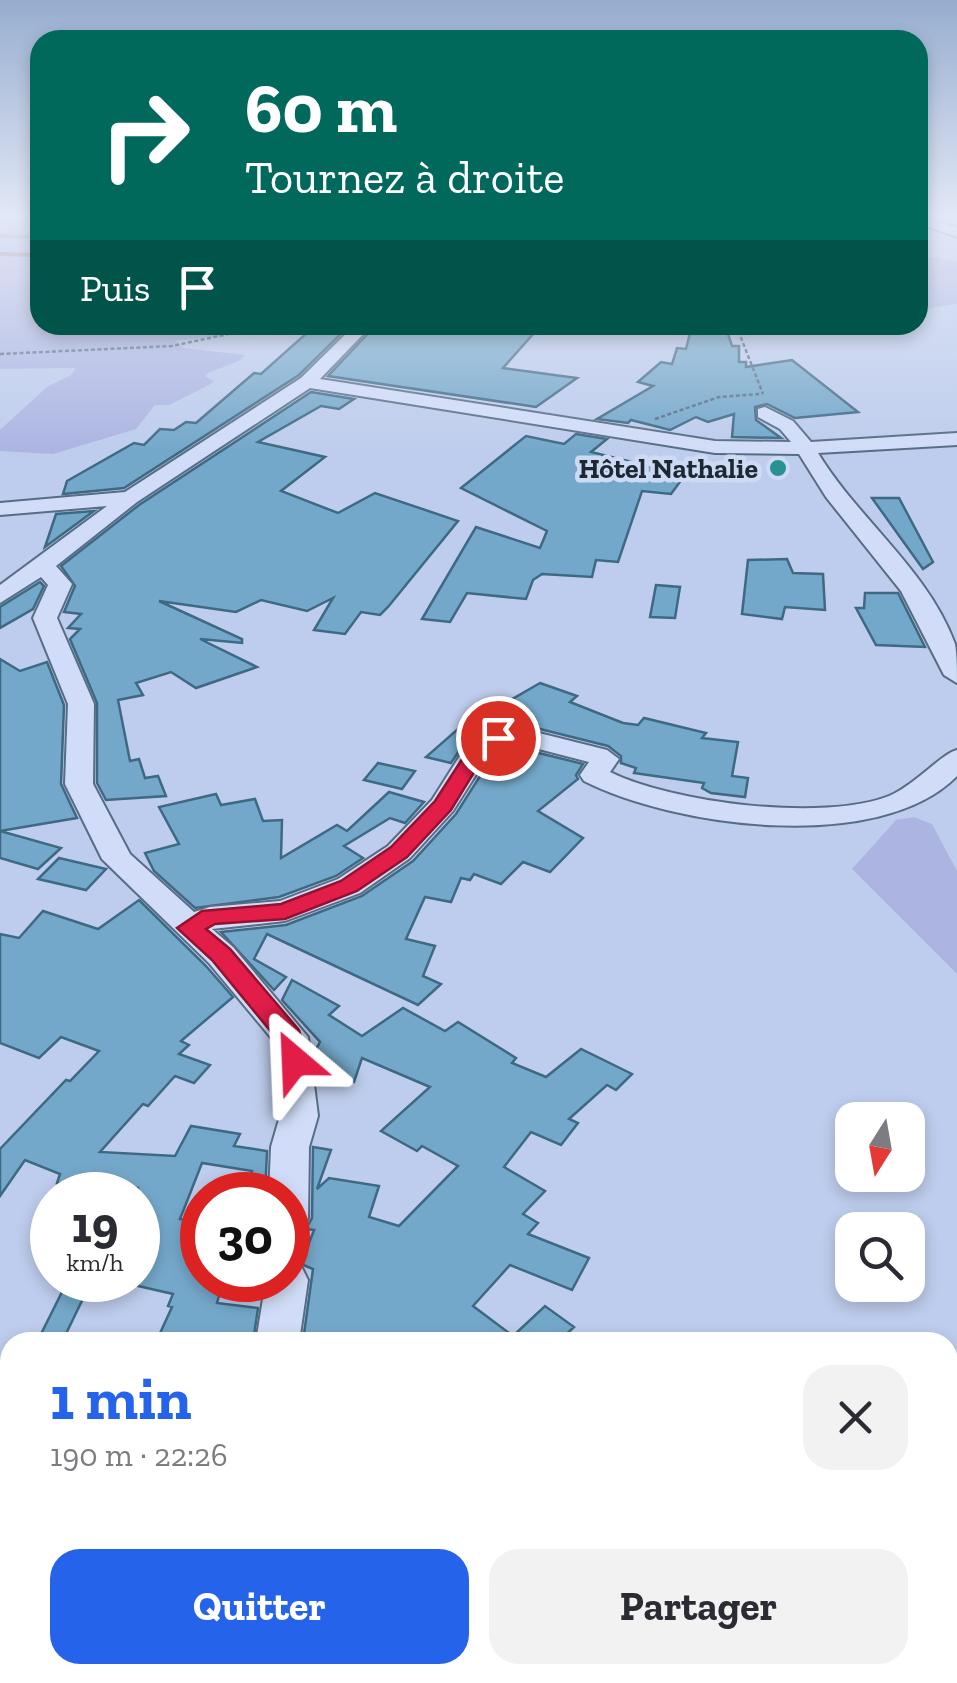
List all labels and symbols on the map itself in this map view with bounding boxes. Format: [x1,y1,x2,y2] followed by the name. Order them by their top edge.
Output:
[579,452,758,485] place label: Hôtel Nathalie
[767,457,789,479] marker: Hôtel Nathalie
[456,696,541,781] pin
[243,1009,347,1113] position arrow
[835,1102,925,1192] north arrow
[180,1172,310,1302] speed limit sign: 30

